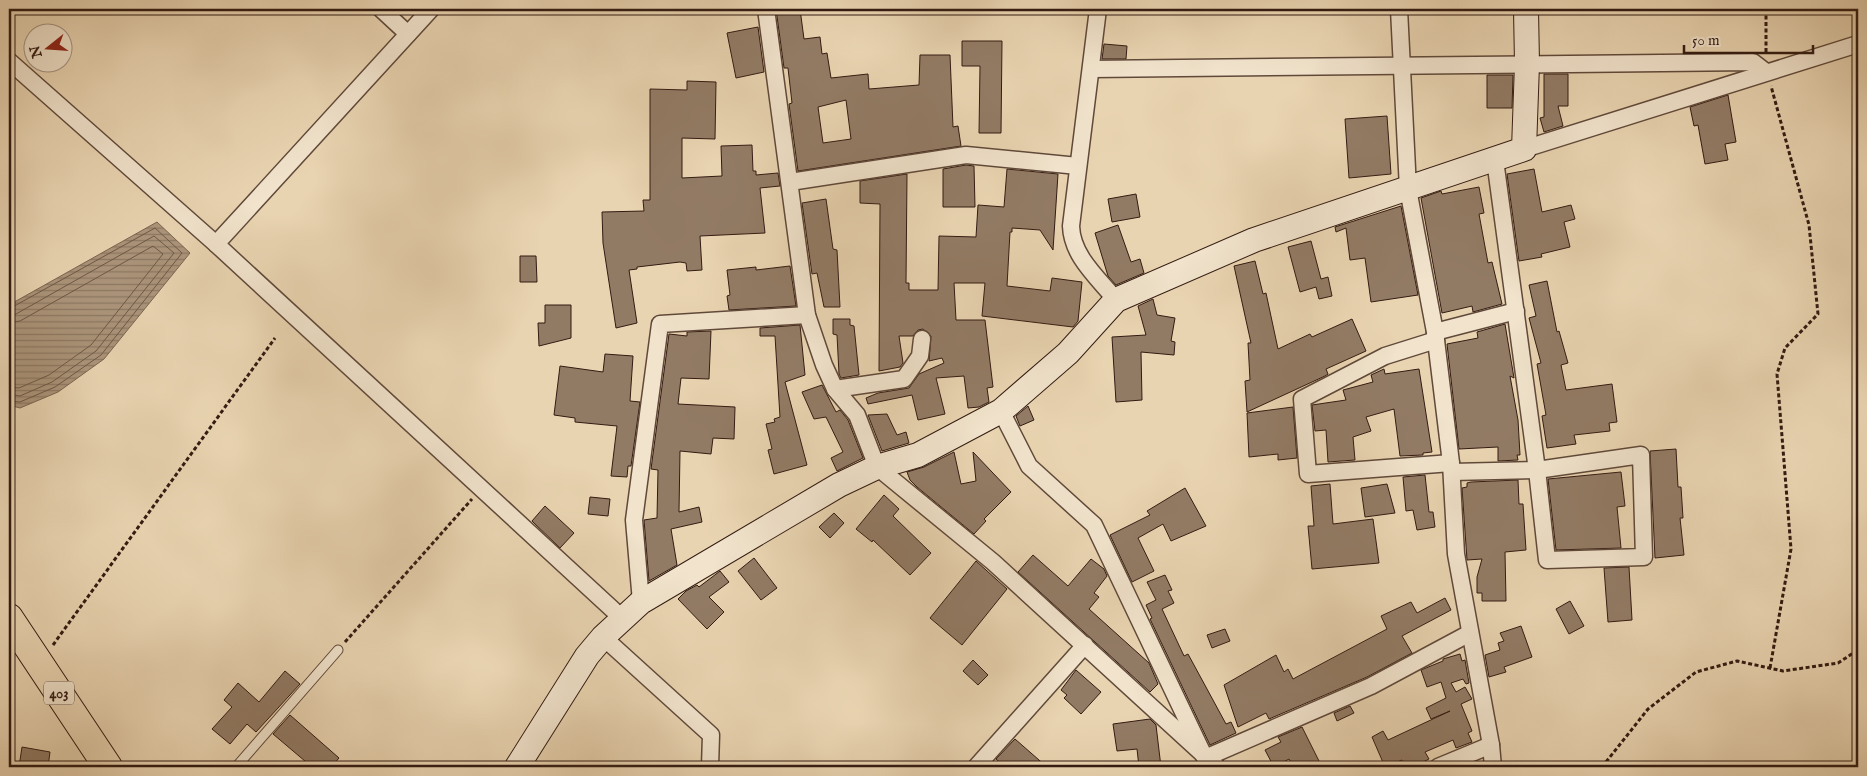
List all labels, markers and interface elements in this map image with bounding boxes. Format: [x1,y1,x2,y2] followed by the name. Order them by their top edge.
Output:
[22,22,72,72] north arrow
[1684,22,1813,54] scale bar
[1692,31,1720,50] text: 50 m
[26,43,47,61] text: N
[44,681,74,704] road number: 403

